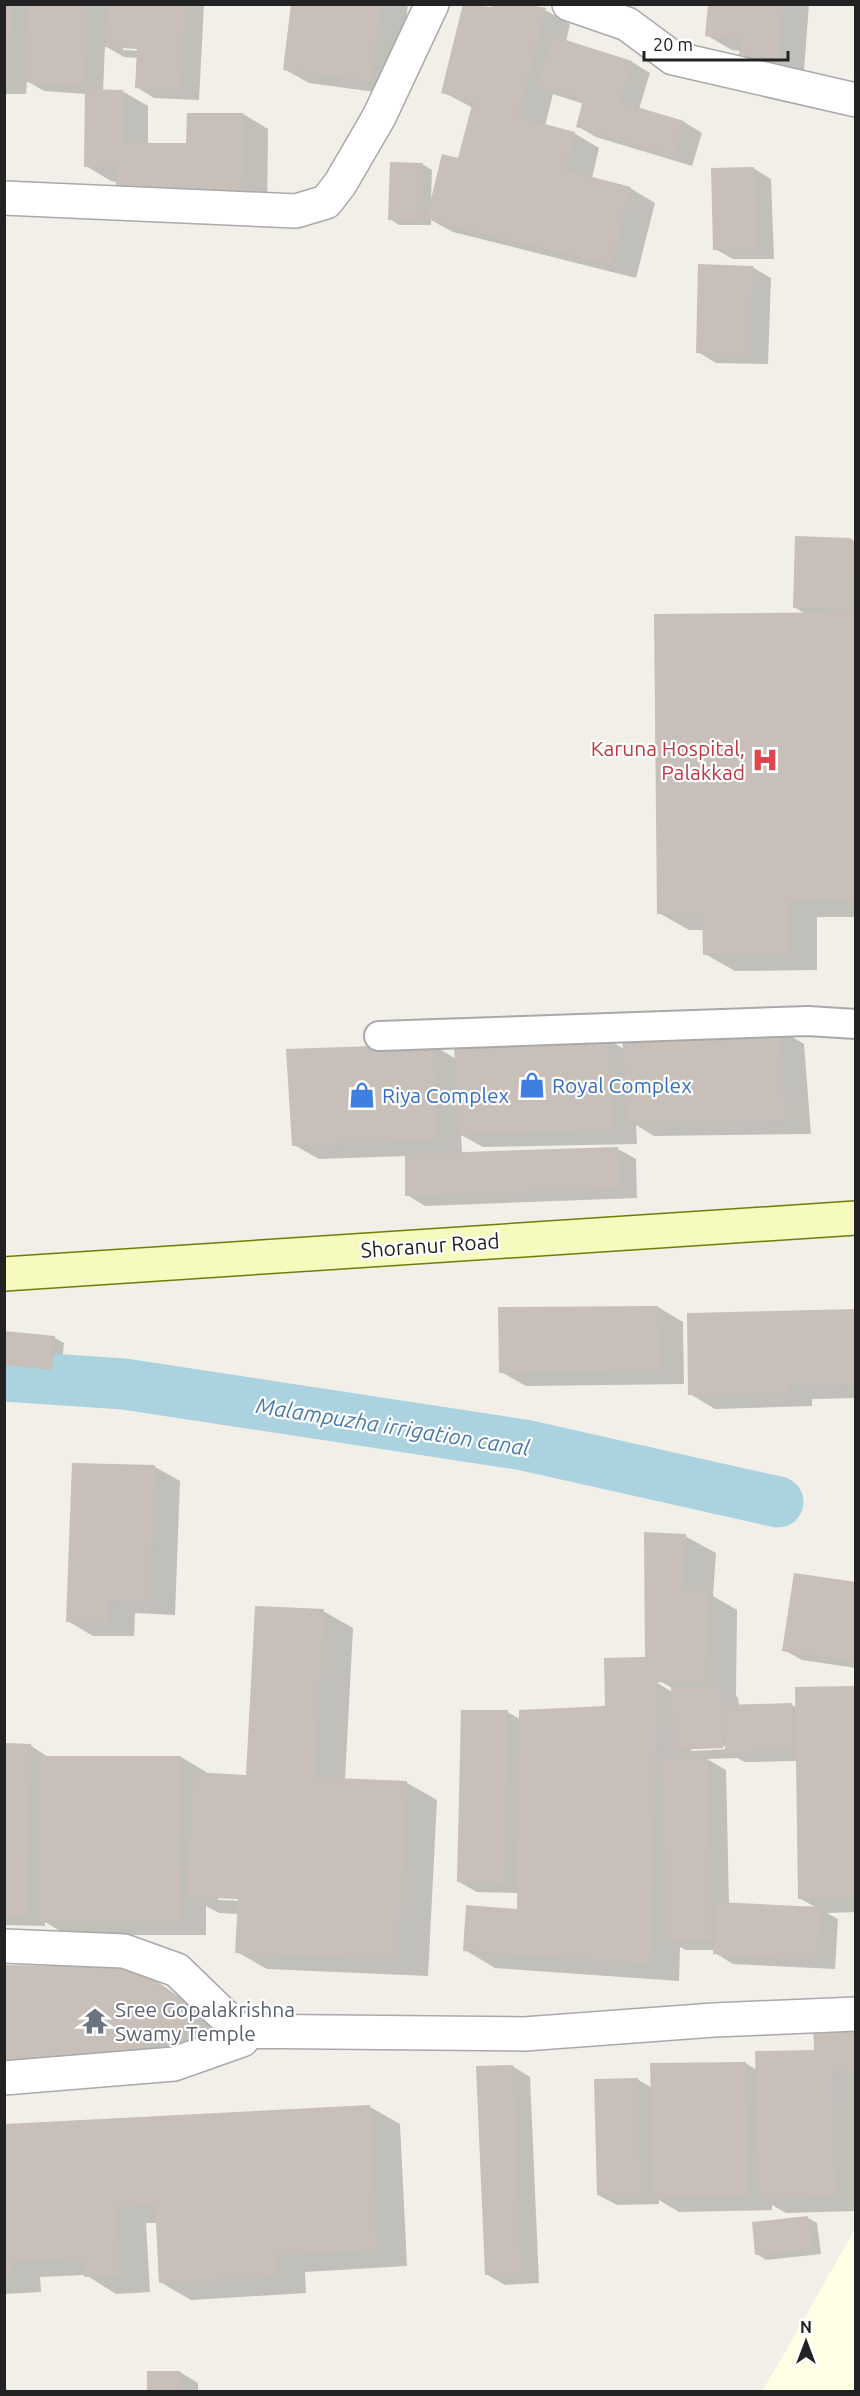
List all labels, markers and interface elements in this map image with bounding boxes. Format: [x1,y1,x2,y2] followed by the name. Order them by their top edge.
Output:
[644,24,788,62] scale bar
[653,34,693,54] text: 20 m
[591,736,745,784] place label: Karuna Hospital, Palakkad
[750,745,780,775] hospital icon: Karuna Hospital, Palakkad
[517,1070,547,1100] shop icon: Royal Complex
[552,1073,692,1097] place label: Royal Complex
[347,1080,377,1110] shop icon: Riya Complex
[382,1083,510,1107] place label: Riya Complex
[360,1228,500,1262] street label: Shoranur Road
[254,1392,532,1460] water label: Malampuzha irrigation canal
[115,1997,295,2045] place label: Sree Gopalakrishna Swamy Temple
[80,2006,110,2036] temple icon: Sree Gopalakrishna Swamy Temple
[776,2312,836,2372] north arrow
[800,2318,812,2336] text: N

